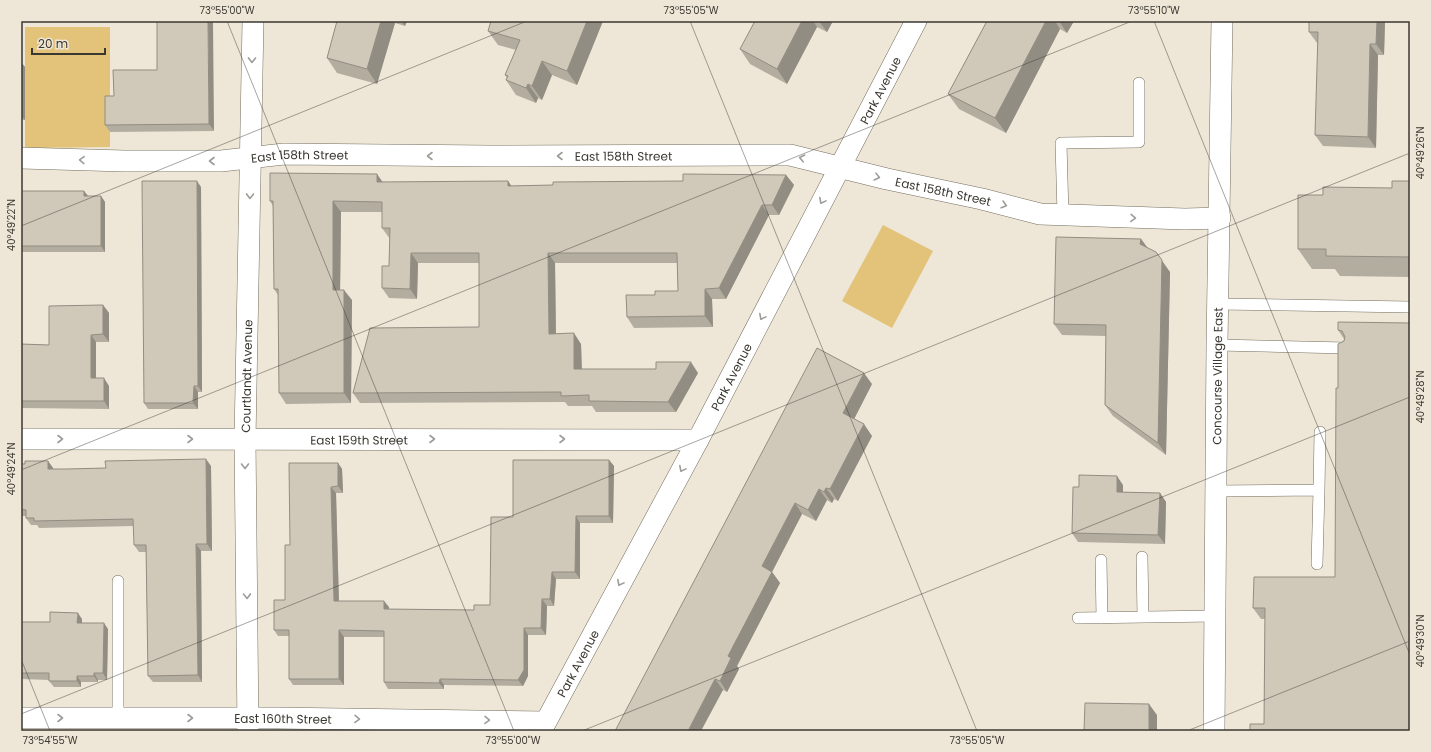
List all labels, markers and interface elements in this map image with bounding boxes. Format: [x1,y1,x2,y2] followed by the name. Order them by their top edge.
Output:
[200,3,255,18] text: 73°55'00"W
[664,3,719,18] text: 73°55'05"W
[1128,3,1180,18] text: 73°55'10"W
[32,30,105,56] scale bar
[38,35,68,52] text: 20 m
[855,53,905,127] street label: Park Avenue
[248,57,256,63] one-way arrow
[1413,127,1428,179] text: 40°49'26"N
[250,145,348,166] street label: East 158th Street
[575,147,672,164] street label: East 158th Street
[427,152,433,160] one-way arrow
[557,152,563,160] one-way arrow
[799,154,805,162] one-way arrow
[79,155,85,164] one-way arrow
[209,157,215,165] one-way arrow
[874,172,881,180] one-way arrow
[894,173,993,210] street label: East 158th Street
[246,193,254,199] one-way arrow
[819,197,826,205] one-way arrow
[4,199,19,251] text: 40°49'22"N
[1000,200,1007,209] one-way arrow
[1130,213,1136,222] one-way arrow
[1208,307,1226,445] street label: Concourse Village East
[759,313,766,320] one-way arrow
[237,319,256,433] street label: Courtlandt Avenue
[706,340,756,413] street label: Park Avenue
[1413,371,1428,423] text: 40°49'28"N
[310,431,408,448] street label: East 159th Street
[57,435,63,443] one-way arrow
[187,435,193,443] one-way arrow
[429,435,435,443] one-way arrow
[559,435,565,443] one-way arrow
[4,443,19,495] text: 40°49'24"N
[241,463,249,469] one-way arrow
[679,465,686,472] one-way arrow
[617,579,625,587] one-way arrow
[242,593,251,599] one-way arrow
[1413,615,1428,667] text: 40°49'30"N
[552,627,603,700] street label: Park Avenue
[234,709,332,727] street label: East 160th Street
[57,714,63,722] one-way arrow
[187,714,193,722] one-way arrow
[354,715,360,723] one-way arrow
[484,716,490,724] one-way arrow
[23,733,78,748] text: 73°54'55"W
[486,733,541,748] text: 73°55'00"W
[950,733,1005,748] text: 73°55'05"W

